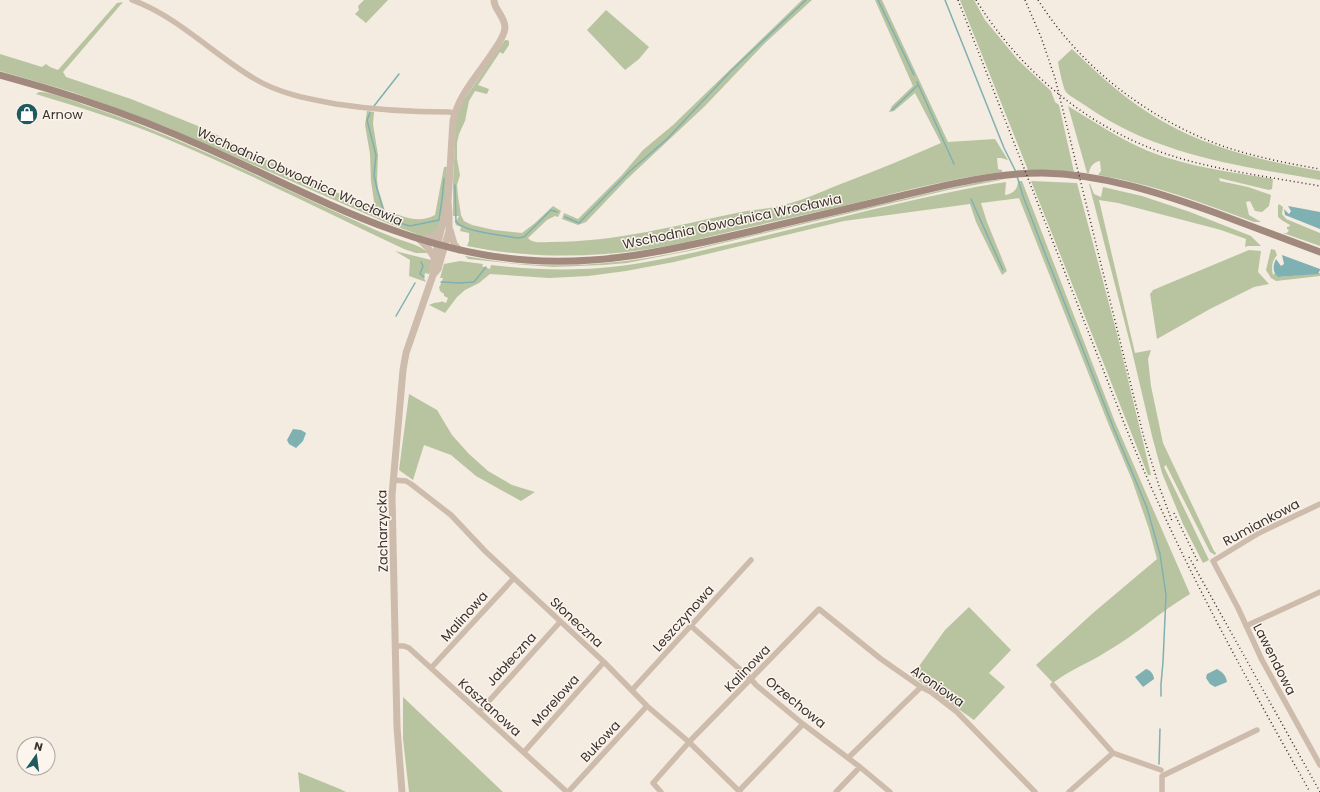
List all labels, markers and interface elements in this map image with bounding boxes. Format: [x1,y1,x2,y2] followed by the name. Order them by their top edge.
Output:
[14,101,40,127] shop icon: Arnow
[42,105,83,124] place label: Arnow
[194,122,406,231] street label: Wschodnia Obwodnica Wrocławia
[621,189,843,254] street label: Wschodnia Obwodnica Wrocławia
[372,490,393,572] street label: Zacharzycka
[1220,494,1303,551] street label: Rumiankowa
[648,581,718,656] street label: Leszczynowa
[436,587,492,646] street label: Malinowa
[546,593,607,652] street label: Słoneczna
[1248,620,1301,698] street label: Lawendowa
[482,628,541,690] street label: Jabłeczna
[720,641,775,696] street label: Kalinowa
[907,661,968,712] street label: Aroniowa
[527,670,584,730] street label: Morelowa
[761,672,830,733] street label: Orzechowa
[454,674,525,741] street label: Kasztanowa
[576,716,625,766] street label: Bukowa
[16,736,56,776] north arrow
[32,738,44,755] text: N

